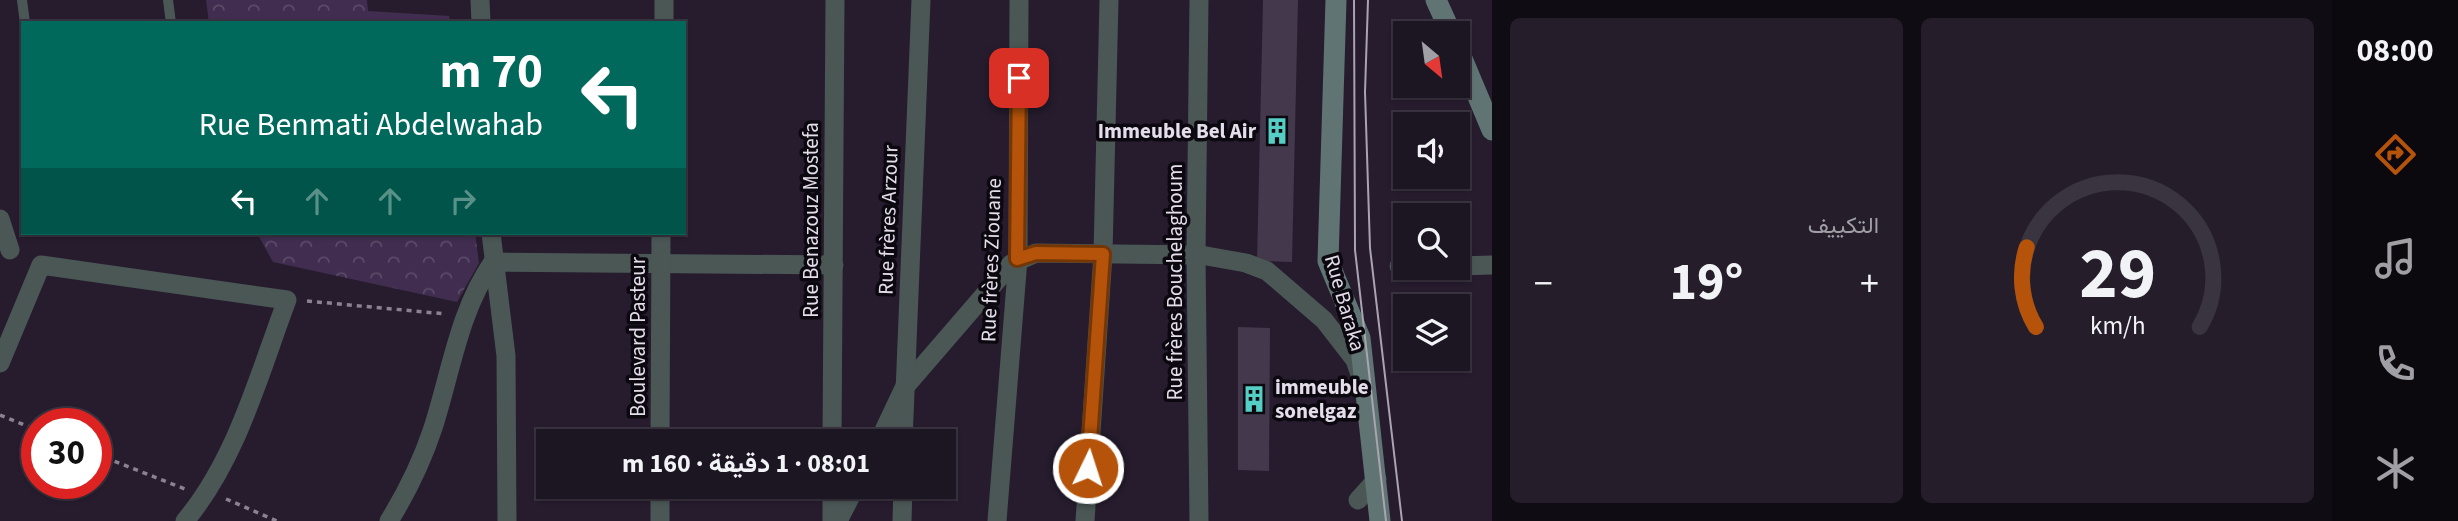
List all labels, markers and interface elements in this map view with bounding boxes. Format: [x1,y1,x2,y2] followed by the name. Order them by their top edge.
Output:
[1393,21,1470,98] north arrow
[1393,21,1470,371] map controls
[2356,28,2434,74] text: 08:00
[439,37,543,107] text: 70 m
[989,48,1049,108] pin
[567,49,658,140] icon: left
[1000,59,1038,97] icon: arrive
[199,102,543,148] text: Rue Benmati Abdelwahab
[1393,112,1470,189] button: sound
[1098,116,1257,146] place label: Immeuble Bel Air
[1262,116,1292,146] building icon: Immeuble Bel Air
[796,122,826,318] street label: Rue Benazouz Mostefa
[2371,130,2420,179] icon: directions
[870,144,906,295] street label: Rue frères Arzour
[1160,164,1190,400] street label: Rue frères Bouchelaghoum
[973,178,1009,342] street label: Rue frères Ziouane
[225,182,263,220] icon: left
[298,182,336,220] icon: ahead
[371,182,409,220] icon: ahead
[444,182,482,220] icon: right
[1393,203,1470,280] button: search
[1808,209,1879,242] text: التكييف
[2079,222,2156,326] text: 29
[2371,234,2420,283] icon: music
[1670,246,1743,320] text: 19°
[1317,251,1373,355] street label: Rue Baraka
[623,256,653,417] street label: Boulevard Pasteur
[1534,257,1553,311] text: −
[1860,257,1879,311] text: +
[1393,294,1470,371] button: layers
[2090,307,2145,343] text: km/h
[2371,339,2420,388] icon: phone
[1275,372,1369,426] place label: immeuble sonelgaz
[1239,384,1269,414] building icon: immeuble sonelgaz
[21,408,112,499] speed limit sign: 30
[1051,431,1125,505] position arrow
[2371,444,2420,493] icon: climate
[622,445,870,482] text: 08:01 · 1 دقيقة · 160 m

